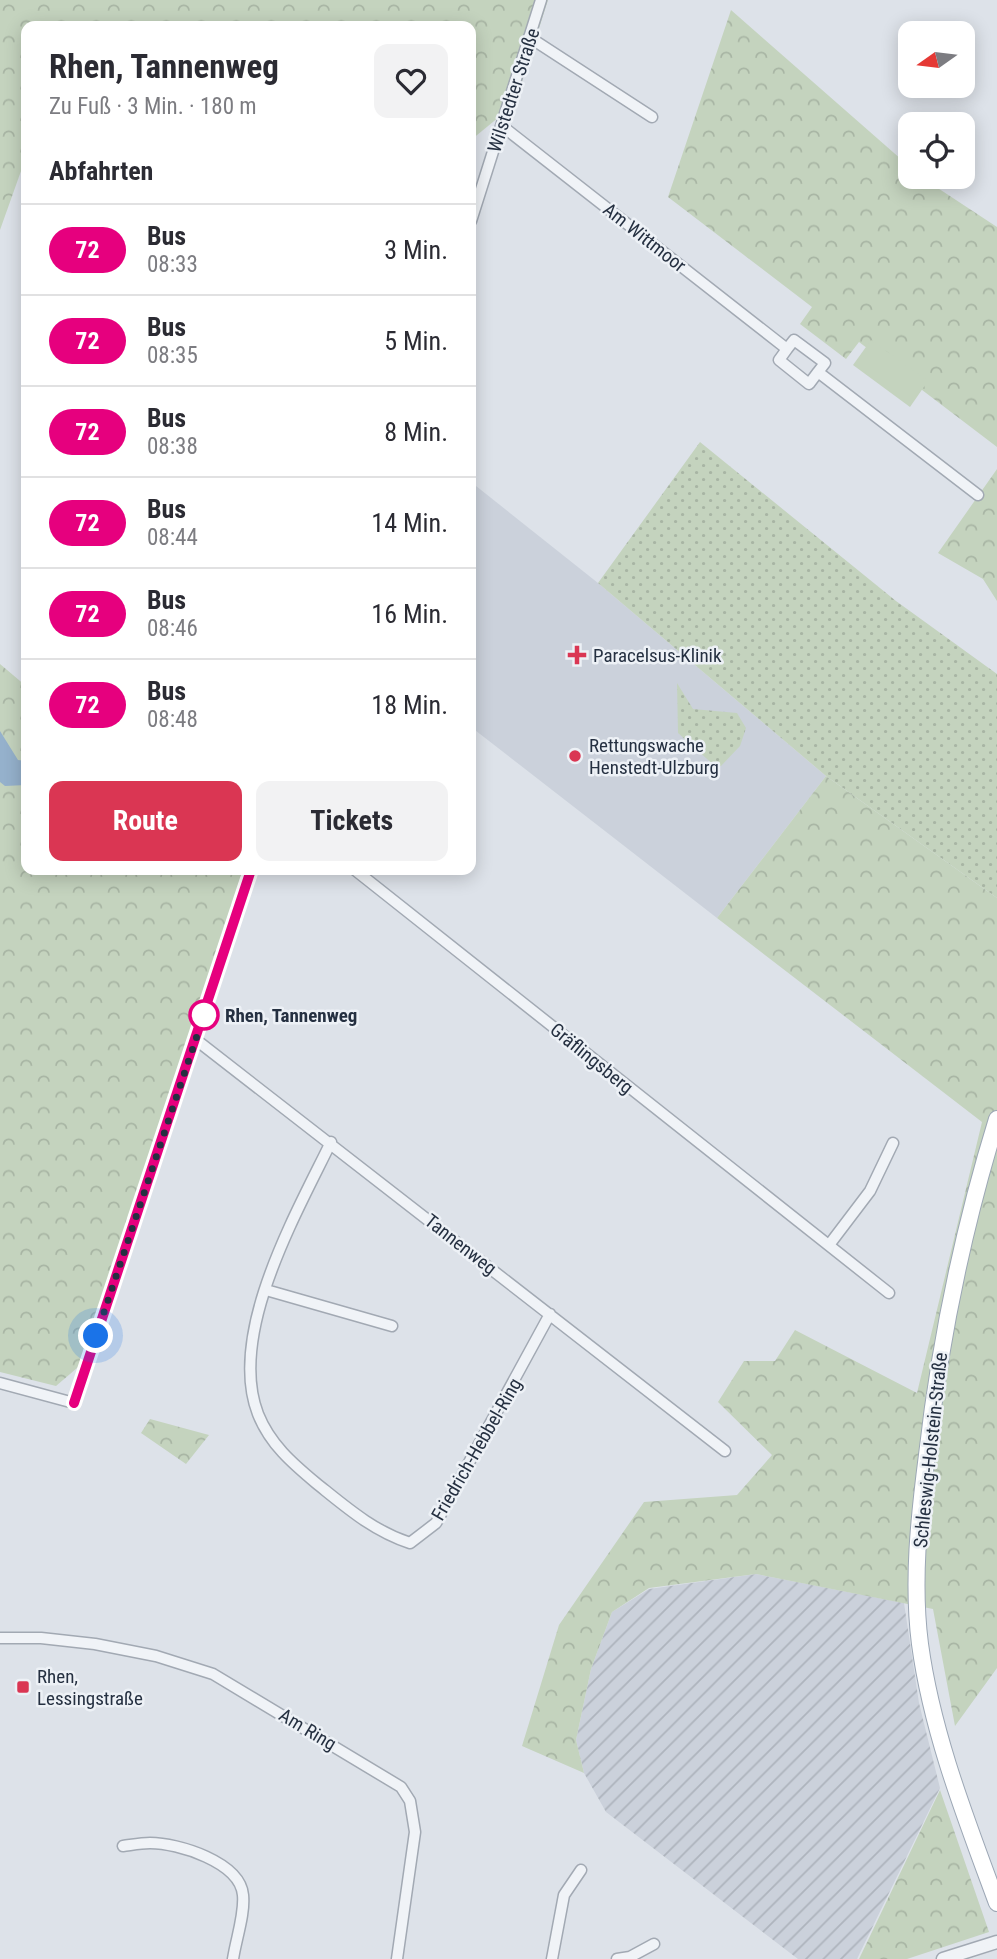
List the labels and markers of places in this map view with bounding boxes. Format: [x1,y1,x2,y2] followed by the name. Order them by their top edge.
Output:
[593,644,722,667] place label: Paracelsus-Klinik
[567,645,587,665] marker: Paracelsus-Klinik
[589,734,719,779] place label: Rettungswache Henstedt-Ulzburg
[567,748,583,764] marker: Rettungswache Henstedt-Ulzburg
[189,1000,219,1030] marker: Rhen, Tannenweg
[225,1004,357,1027] place label: Rhen, Tannenweg
[37,1665,143,1710] place label: Rhen, Lessingstraße
[15,1679,31,1695] marker: Rhen, Lessingstraße

